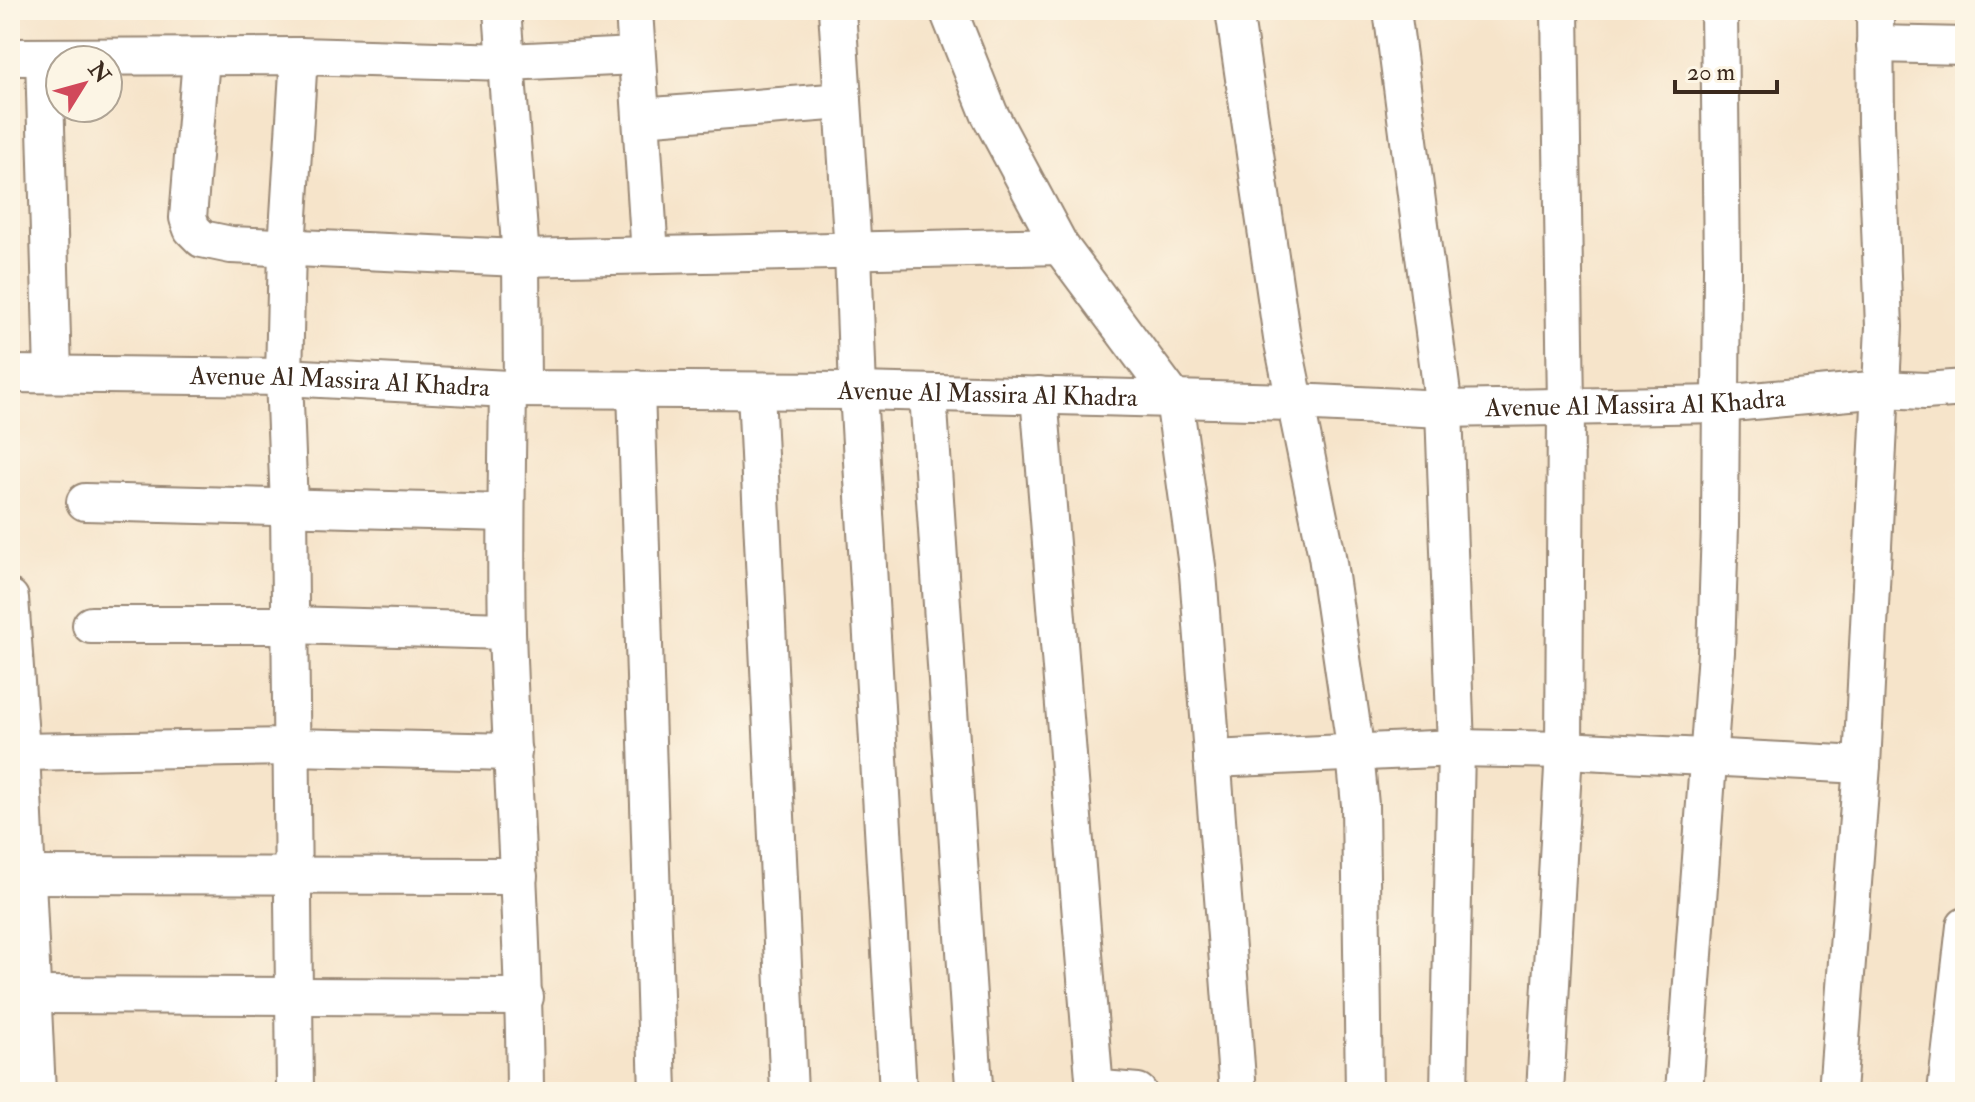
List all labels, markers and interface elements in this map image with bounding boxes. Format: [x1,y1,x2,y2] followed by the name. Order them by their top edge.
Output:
[44,44,124,124] north arrow
[1675,44,1777,94] scale bar
[81,55,116,89] text: N
[1687,57,1736,88] text: 20 m
[189,360,491,404] street label: Avenue Al Massira Al Khadra
[836,375,1138,414] street label: Avenue Al Massira Al Khadra
[1484,382,1787,424] street label: Avenue Al Massira Al Khadra

